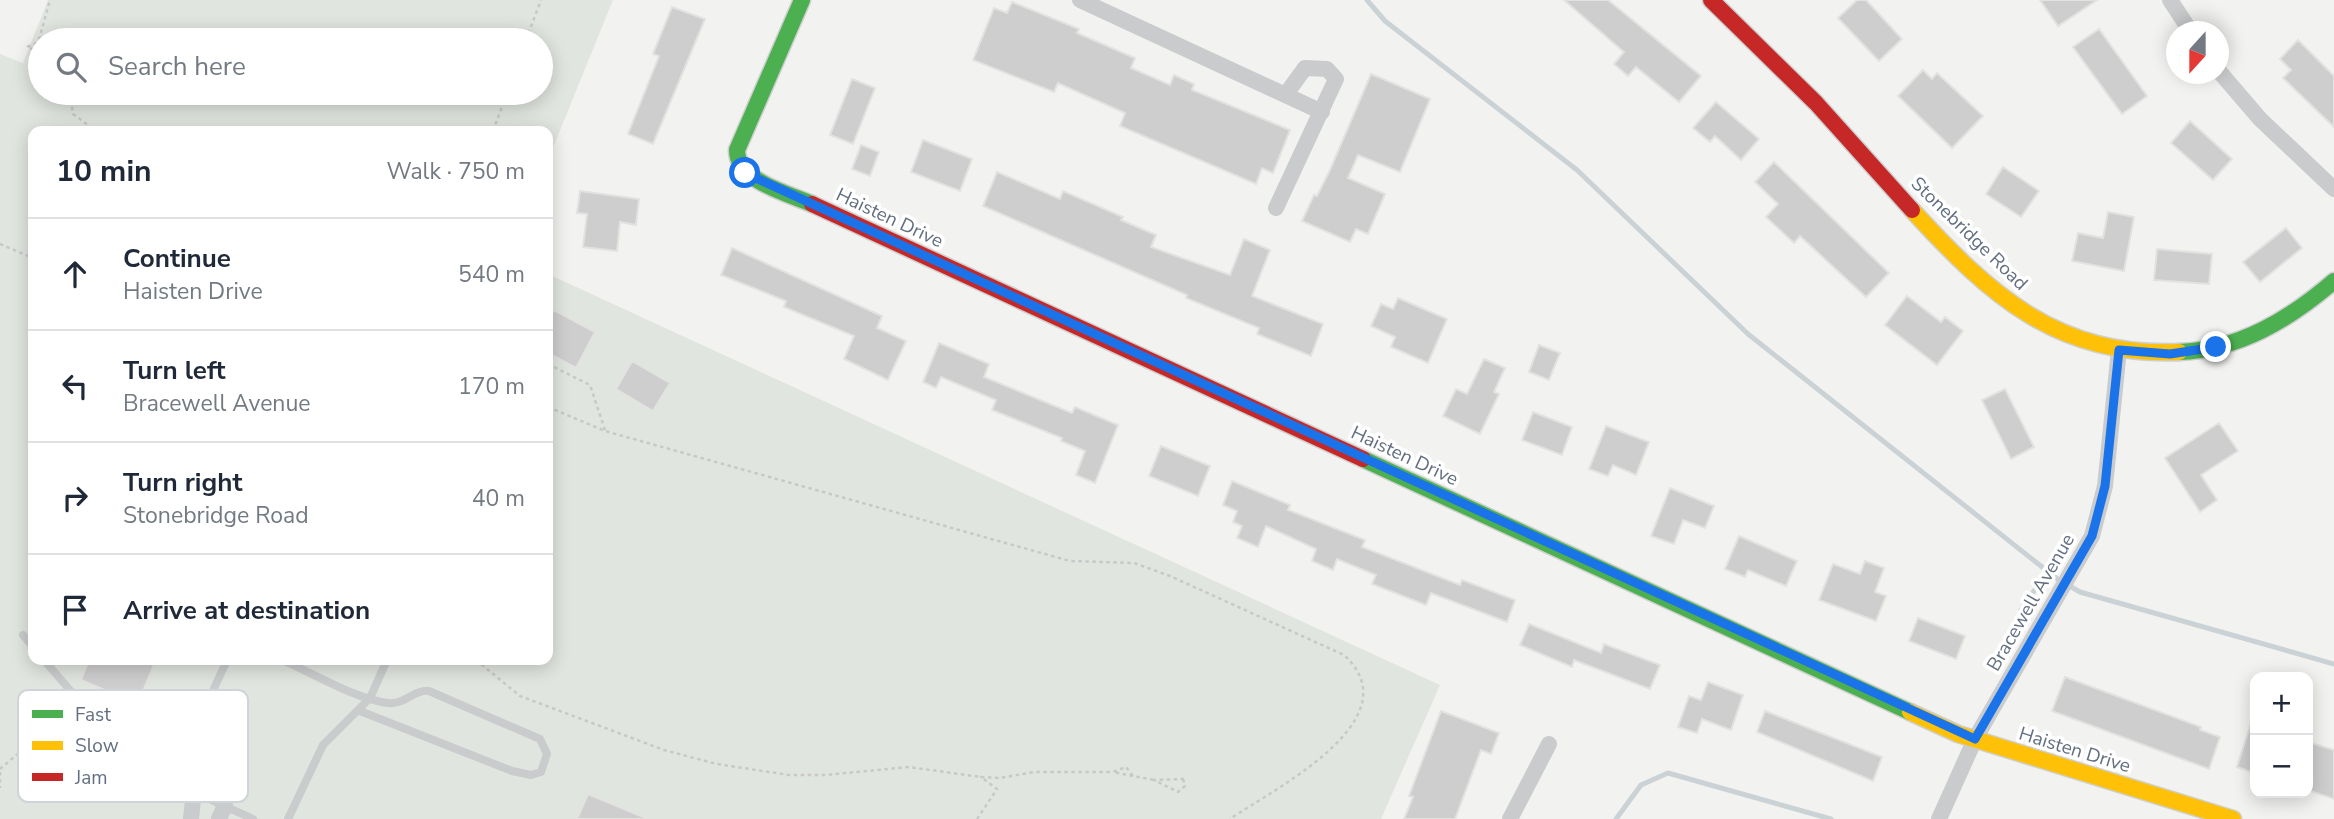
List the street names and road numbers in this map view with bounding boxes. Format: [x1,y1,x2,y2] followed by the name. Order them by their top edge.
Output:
[1905,171,2034,296] street label: Stonebridge Road
[832,182,947,254] street label: Haisten Drive
[1347,420,1462,492] street label: Haisten Drive
[1981,529,2081,676] street label: Bracewell Avenue
[2016,721,2134,779] street label: Haisten Drive

